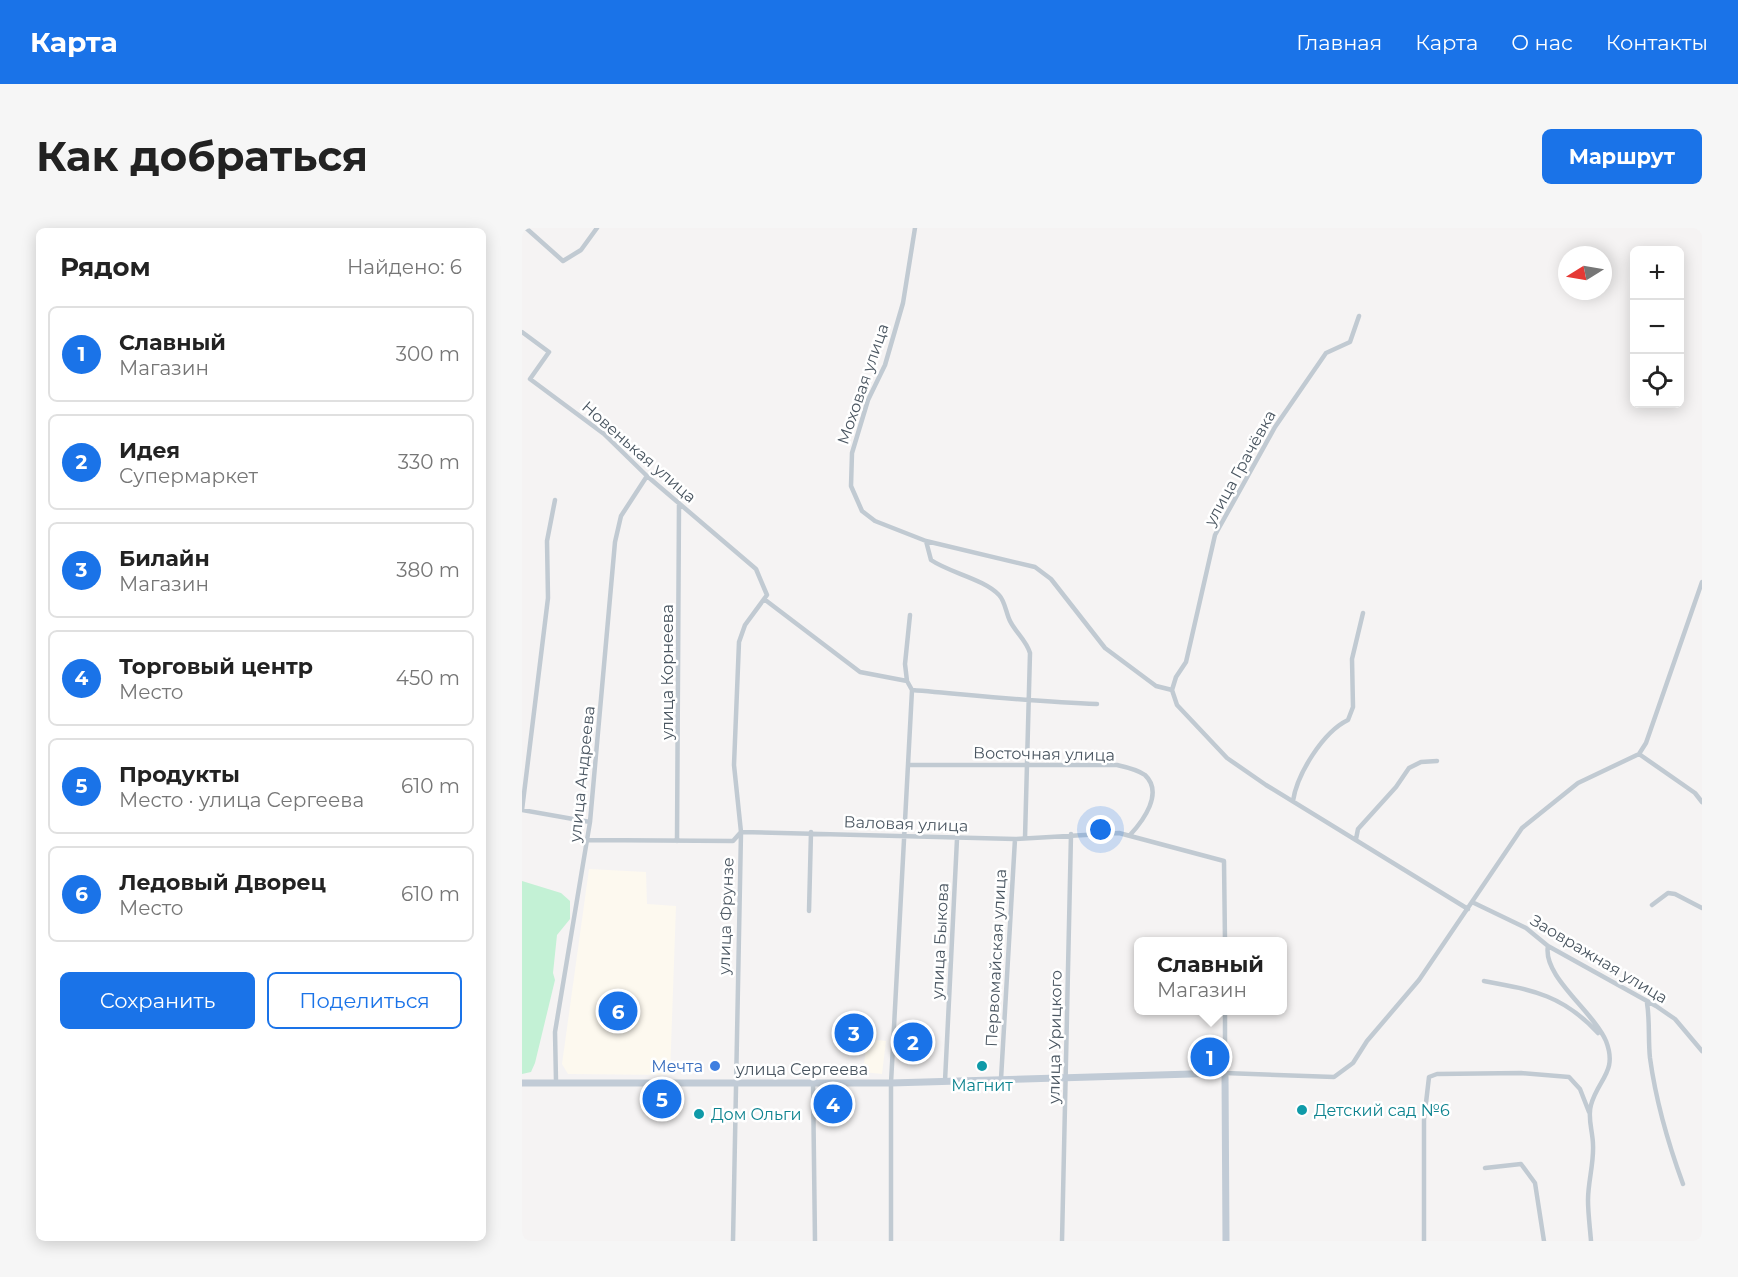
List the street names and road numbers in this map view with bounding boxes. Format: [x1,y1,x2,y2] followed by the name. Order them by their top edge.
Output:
[833,321,893,447] street label: Моховая улица
[578,397,700,507] street label: Новенькая улица
[1200,407,1280,530] street label: улица Грачёвка
[658,604,677,741] street label: улица Корнеева
[565,705,599,844] street label: улица Андреева
[973,743,1115,765] street label: Восточная улица
[843,812,969,836] street label: Валовая улица
[714,857,738,976] street label: улица Фрунзе
[982,868,1010,1048] street label: Первомайская улица
[927,882,953,1001] street label: улица Быкова
[1527,911,1671,1007] street label: Заовражная улица
[1044,970,1066,1105] street label: улица Урицкого
[735,1060,868,1079] street label: улица Сергеева

